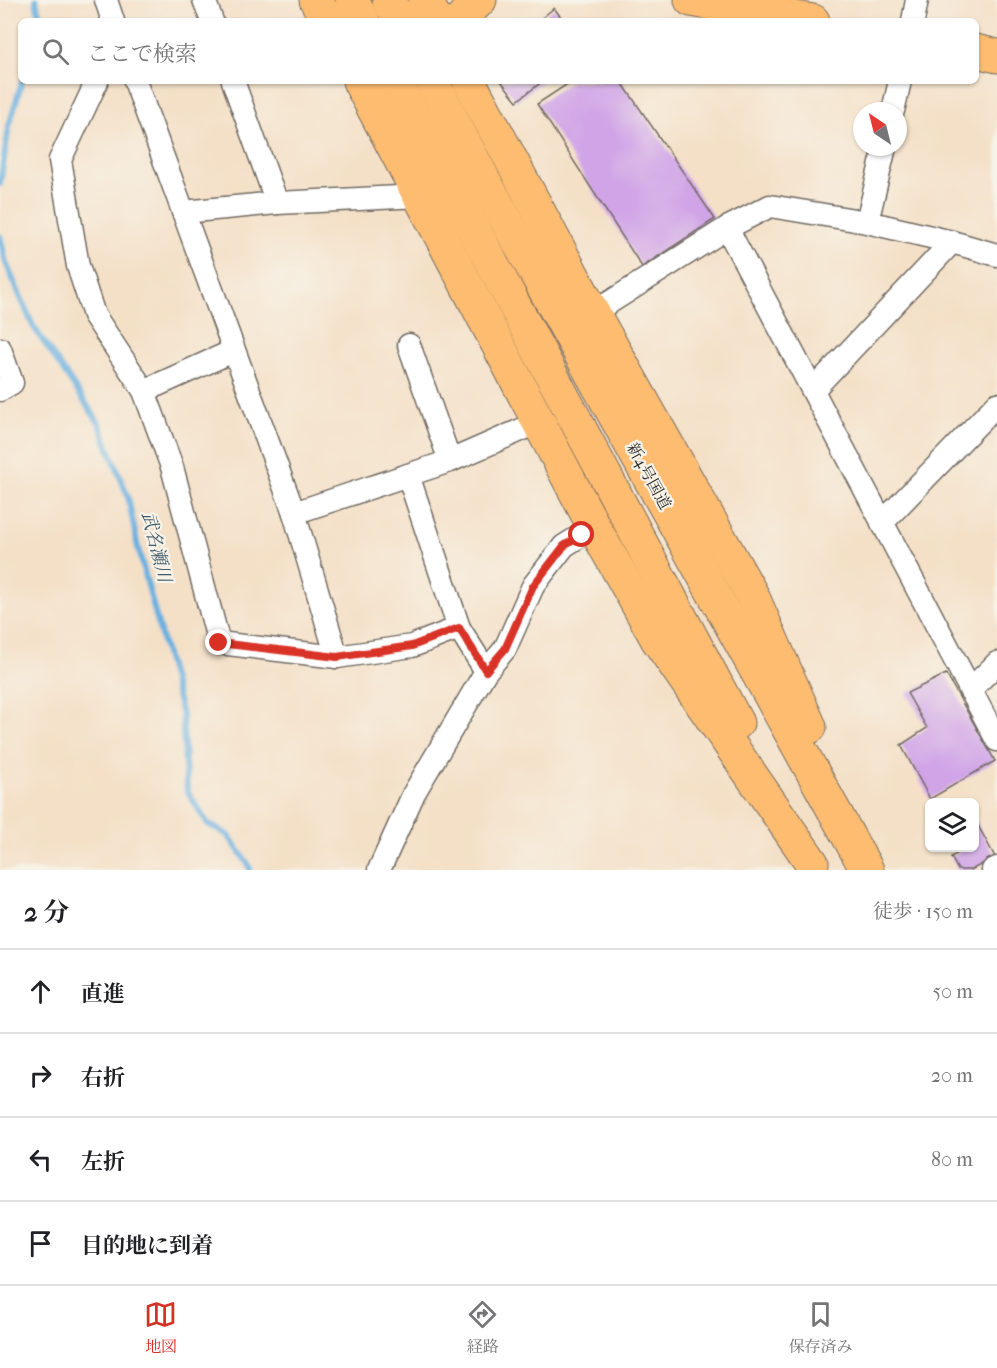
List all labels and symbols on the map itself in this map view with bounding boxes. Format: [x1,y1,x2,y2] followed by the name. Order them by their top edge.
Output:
[853,102,907,156] north arrow
[623,439,675,513] street label: 新4号国道
[137,510,175,586] water label: 武名瀬川
[568,521,594,547] route start
[205,629,231,655] route end

